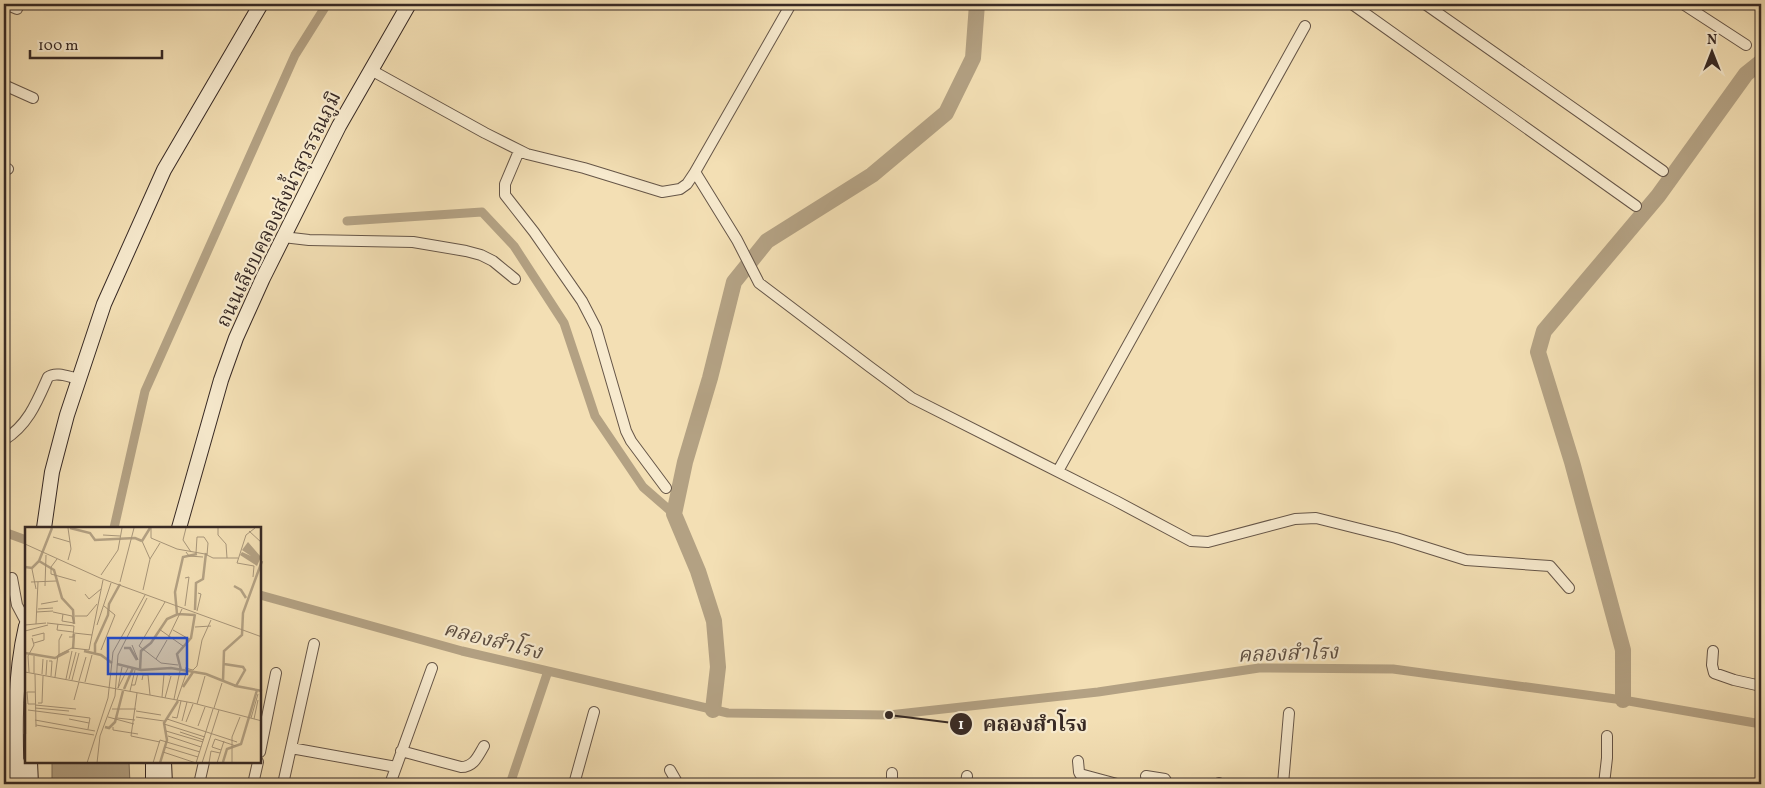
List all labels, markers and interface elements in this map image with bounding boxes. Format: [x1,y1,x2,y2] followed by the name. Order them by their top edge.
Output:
[30,28,162,60] scale bar
[1688,28,1738,78] north arrow
[1707,31,1717,50] text: N
[38,36,78,57] text: 100 m
[208,86,349,333] street label: ถนนเลียบคลองส่งน้ำสุวรรณภูมิ
[25,527,261,763] inset map
[440,613,547,668] water label: คลองสำโรง
[1237,636,1340,671] water label: คลองสำโรง
[948,706,1098,742] callout: คลองสำโรง
[983,709,1087,740] text: คลองสำโรง
[958,715,964,736] text: 1

